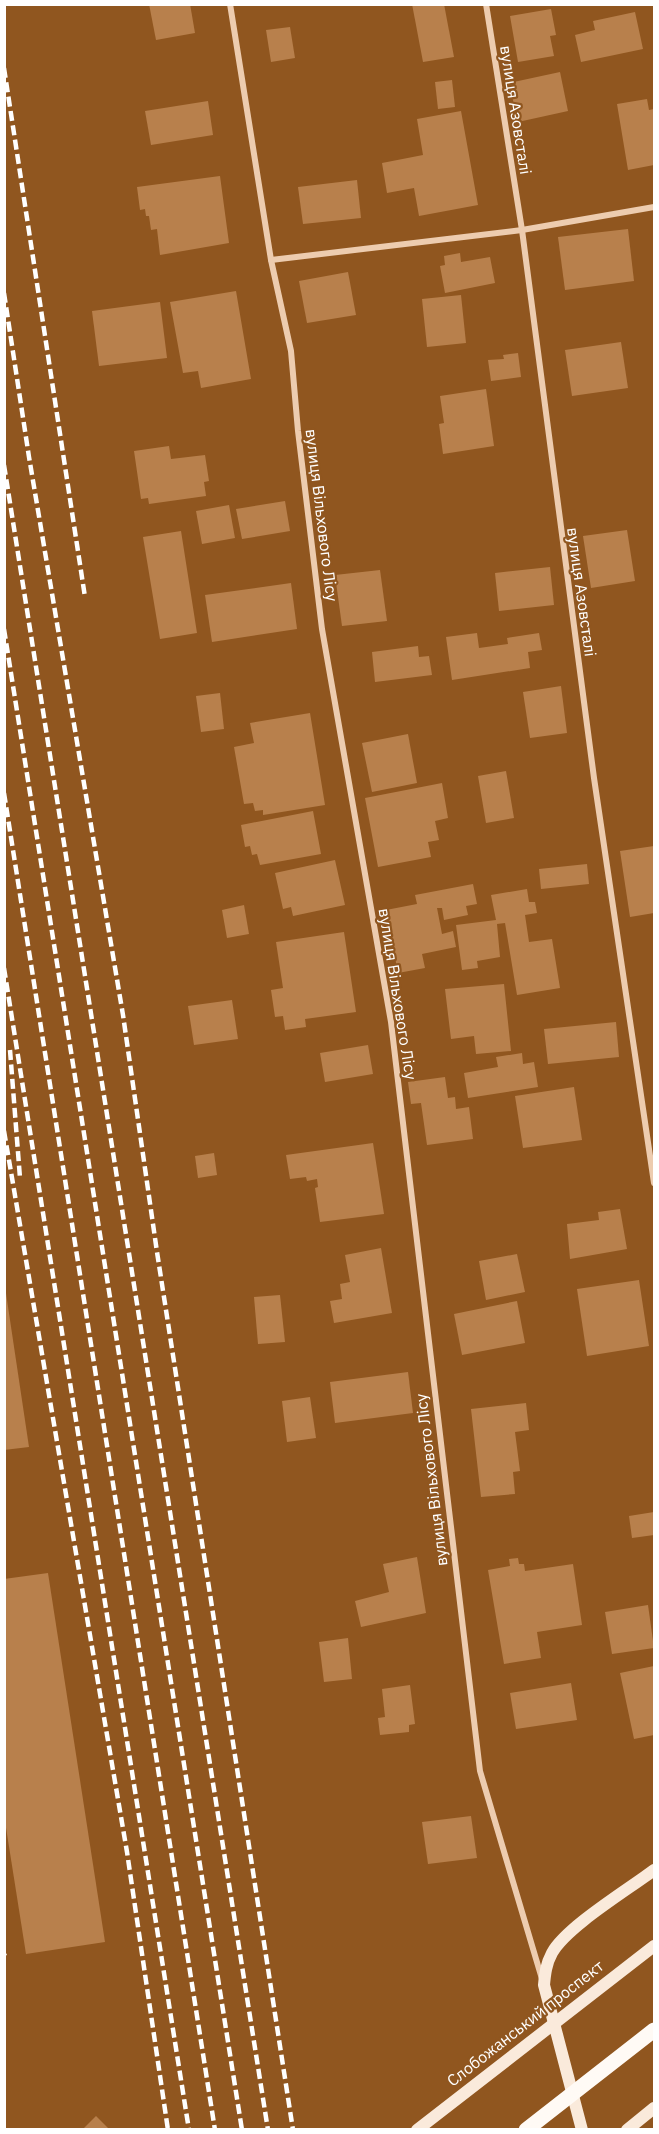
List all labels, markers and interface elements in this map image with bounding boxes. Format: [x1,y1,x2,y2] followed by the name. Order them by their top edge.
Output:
[496,44,536,176] street label: вулиця Азовсталі
[302,428,342,602] street label: вулиця Вільхового Лісу
[563,526,601,658] street label: вулиця Азовсталі
[375,907,421,1081] street label: вулиця Вільхового Лісу
[411,1393,451,1567] street label: вулиця Вільхового Лісу
[443,1955,608,2090] street label: Слобожанський проспект

